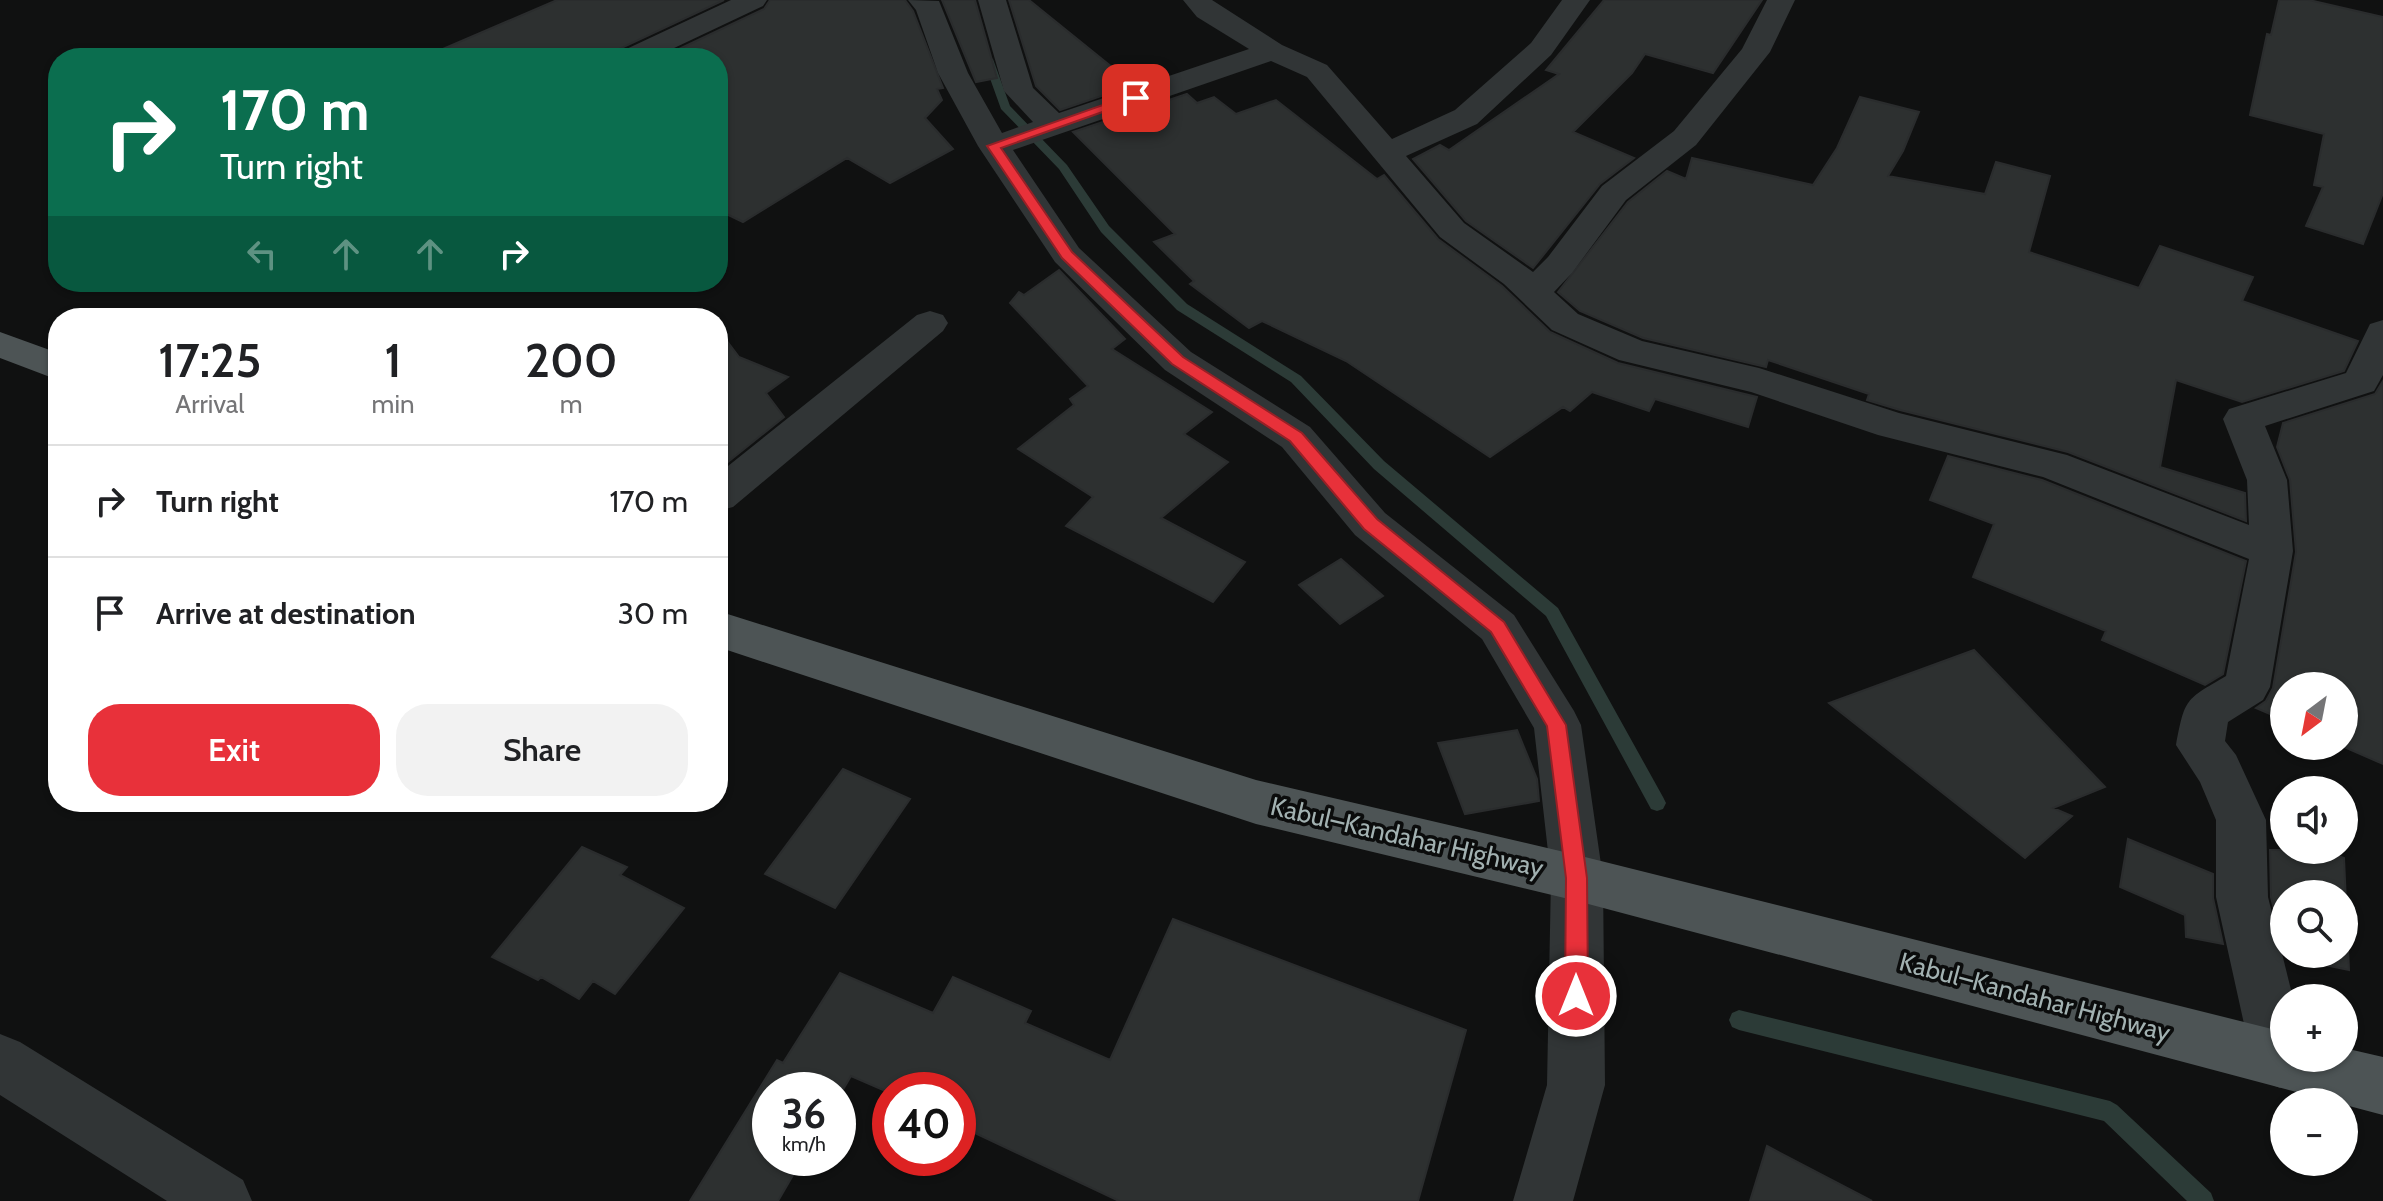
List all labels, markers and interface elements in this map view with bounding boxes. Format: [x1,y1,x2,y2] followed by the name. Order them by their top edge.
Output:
[1102,64,1170,132] pin
[220,76,370,144] text: 170 m
[1114,76,1158,120] icon: arrive
[88,80,192,184] icon: right
[220,144,363,188] text: Turn right
[240,232,284,276] icon: left
[324,232,368,276] icon: ahead
[408,232,452,276] icon: ahead
[492,232,536,276] icon: right
[158,331,261,389] text: 17:25
[385,331,402,389] text: 1
[525,331,618,389] text: 200
[175,388,244,420] text: Arrival
[372,388,414,420] text: min
[560,388,583,420] text: m
[88,479,132,523] icon: right
[156,483,279,520] text: Turn right
[609,483,688,520] text: 170 m
[88,591,132,635] icon: arrive
[156,595,416,632] text: Arrive at destination
[618,595,688,632] text: 30 m
[2270,672,2358,760] north arrow
[2270,672,2358,1176] map controls
[88,704,380,796] button: Exit
[396,704,688,796] button: Share
[2270,776,2358,864] button: sound
[1267,790,1547,884] street label: Kabul–Kandahar Highway
[2270,880,2358,968] button: search
[1896,945,2174,1049] street label: Kabul–Kandahar Highway
[1534,954,1618,1038] position arrow
[2270,984,2358,1072] button: +
[872,1072,976,1176] speed limit sign: 40
[2270,1088,2358,1176] button: −
[782,1089,826,1138] text: 36
[782,1132,826,1156] text: km/h

